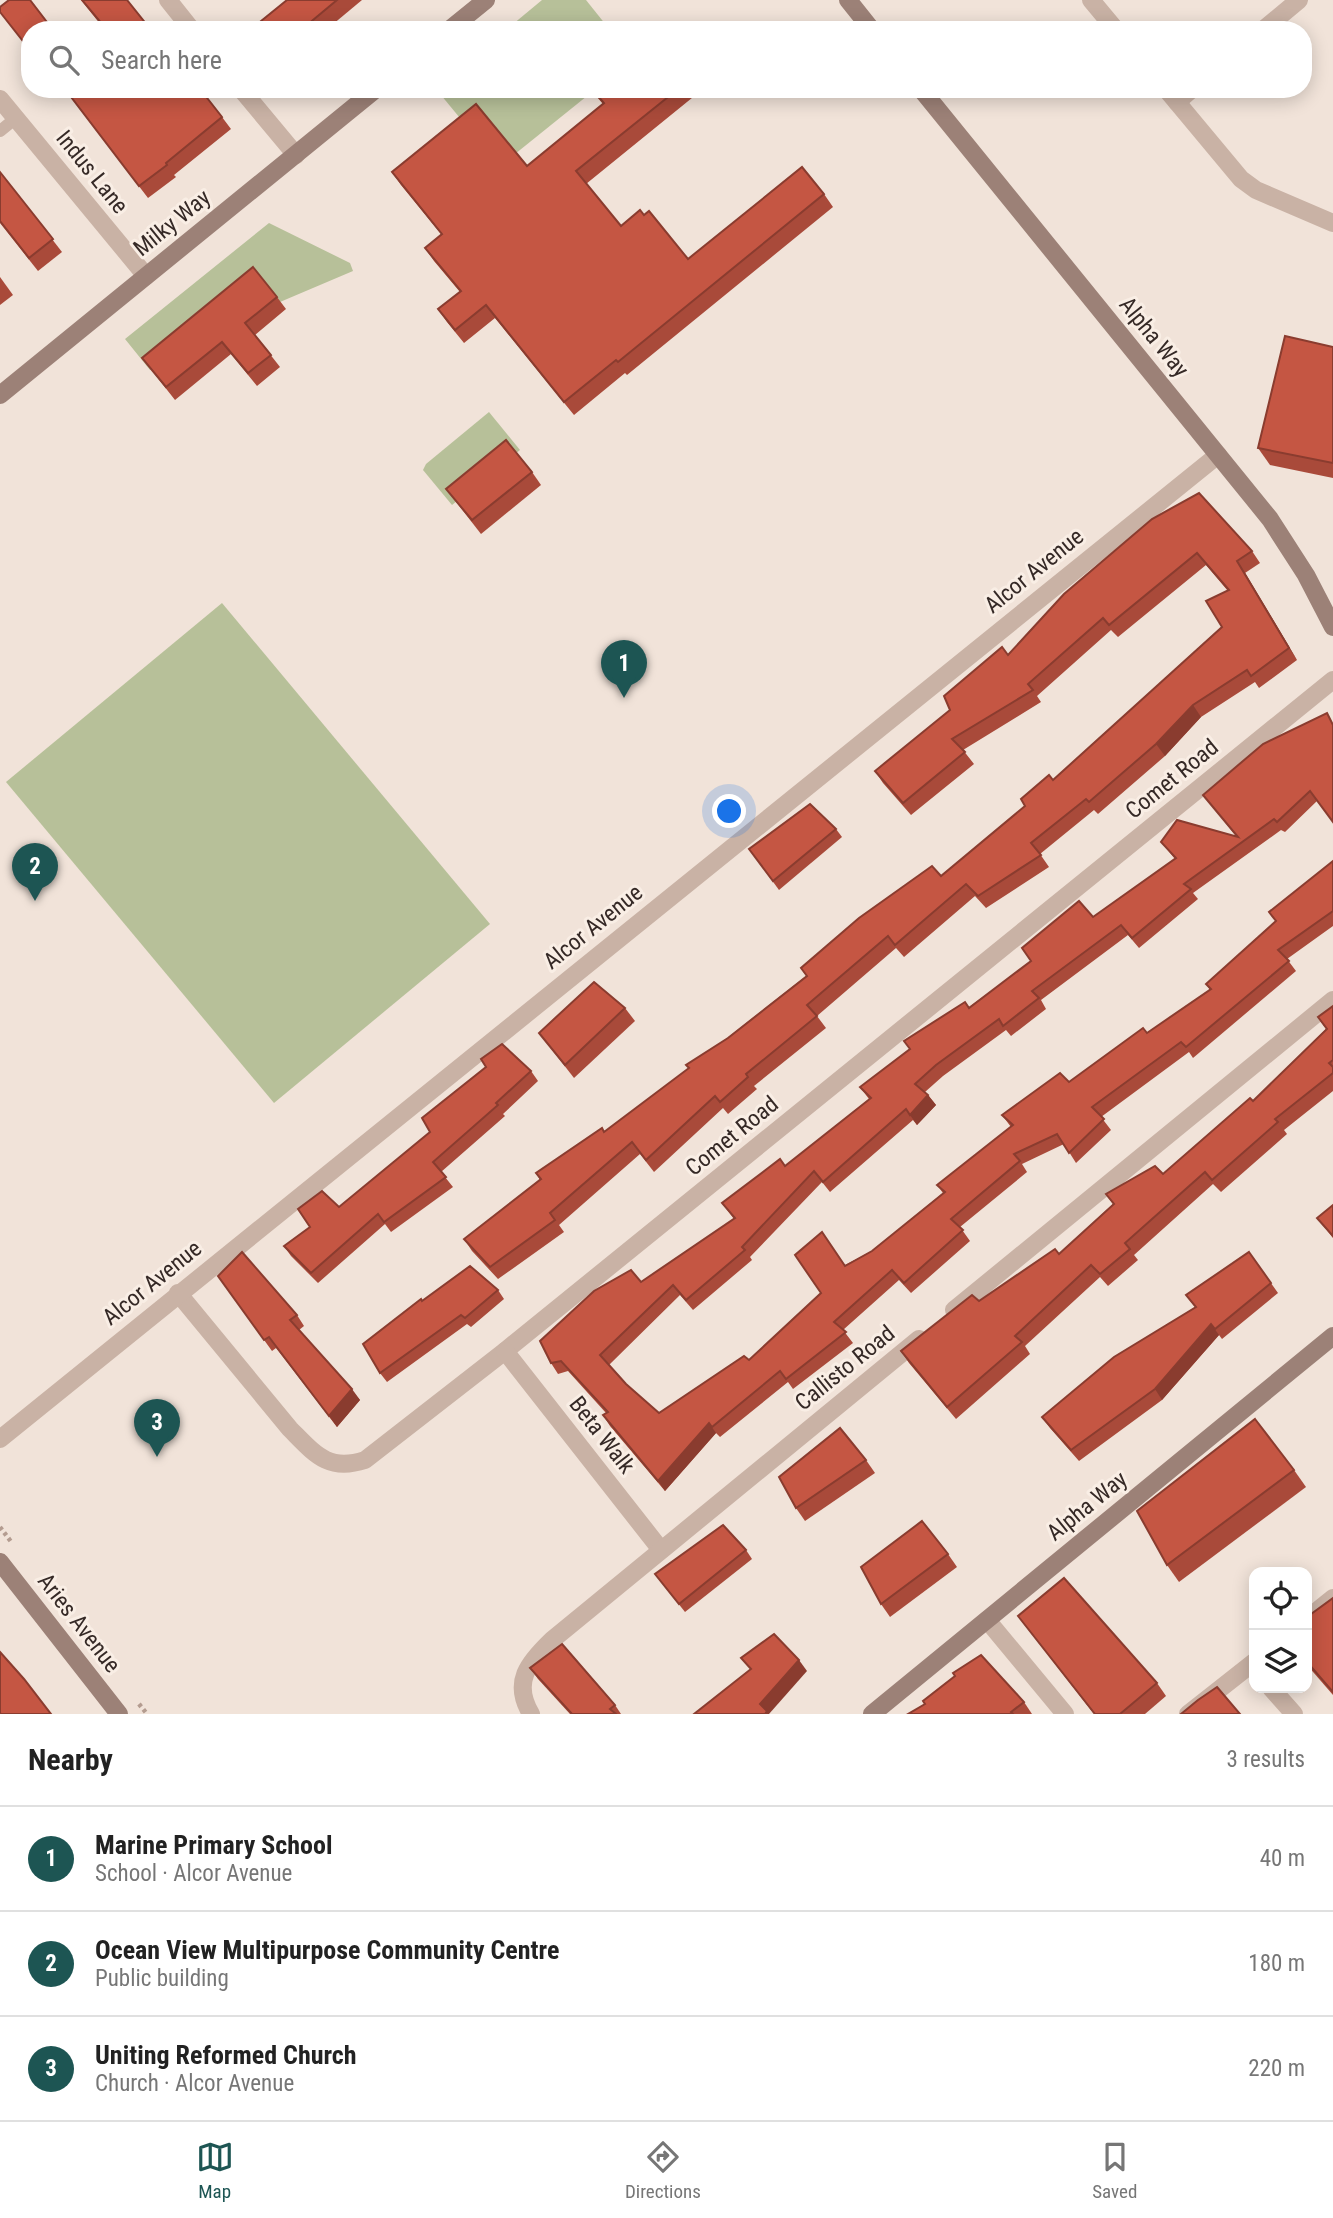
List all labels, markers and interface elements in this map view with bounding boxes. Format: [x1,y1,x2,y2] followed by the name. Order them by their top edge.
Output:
[21,21,1312,98] search box
[45,41,83,79] icon: search
[101,45,222,75] text: Search here
[50,125,134,219] street label: Indus Lane
[128,184,216,262] street label: Milky Way
[1114,292,1195,383] street label: Alpha Way
[979,523,1089,619] street label: Alcor Avenue
[601,640,647,698] pin: 1
[1120,734,1224,824] street label: Comet Road
[712,794,746,828] your location
[12,843,58,901] pin: 2
[538,879,648,975] street label: Alcor Avenue
[680,1091,784,1181] street label: Comet Road
[97,1235,207,1331] street label: Alcor Avenue
[790,1320,900,1416] street label: Callisto Road
[564,1391,641,1479] street label: Beta Walk
[134,1399,180,1457] pin: 3
[1042,1465,1133,1546] street label: Alpha Way
[1249,1567,1312,1693] map controls
[1249,1567,1312,1630] button: locate
[32,1568,126,1678] street label: Aries Avenue
[1249,1630,1312,1693] button: layers
[28,1742,113,1777] text: Nearby
[1227,1746,1305,1773] text: 3 results
[95,1830,332,1860] text: Marine Primary School
[45,1845,57,1872] text: 1
[1260,1845,1305,1872] text: 40 m
[95,1860,292,1887] text: School · Alcor Avenue
[95,1935,559,1965] text: Ocean View Multipurpose Community Centre
[45,1950,57,1977] text: 2
[1248,1950,1305,1977] text: 180 m
[95,1965,229,1992] text: Public building
[95,2040,357,2070] text: Uniting Reformed Church
[45,2055,57,2082] text: 3
[1248,2055,1305,2082] text: 220 m
[95,2070,294,2097] text: Church · Alcor Avenue
[196,2138,234,2203] tab: Map
[625,2138,701,2203] tab: Directions
[1092,2138,1137,2203] tab: Saved

